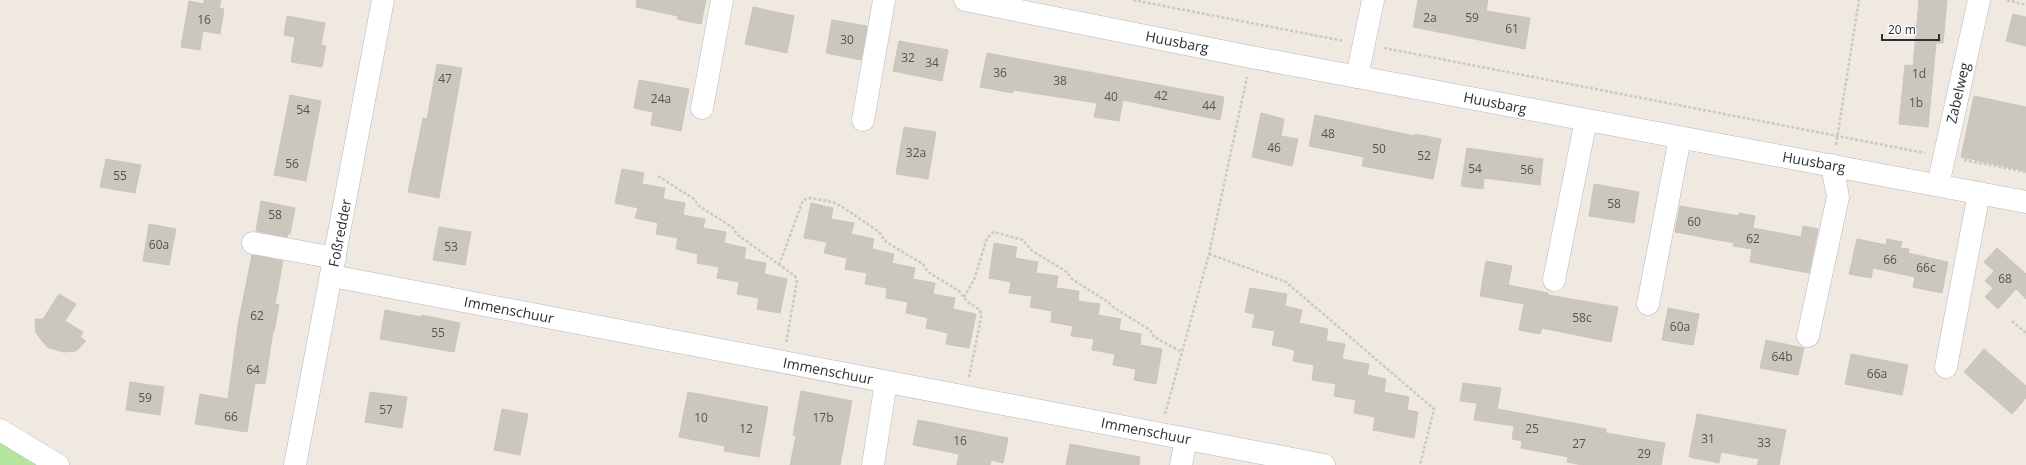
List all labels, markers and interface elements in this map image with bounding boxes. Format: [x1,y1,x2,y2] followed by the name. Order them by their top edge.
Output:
[1423,9,1437,26] house number: 2a
[1465,9,1479,26] house number: 59
[197,11,211,28] house number: 16
[1882,16,1939,42] scale bar
[1505,20,1519,37] house number: 61
[1888,21,1916,38] text: 20 m
[1144,26,1211,57] street label: Huusbarg
[840,31,854,48] house number: 30
[901,49,915,66] house number: 32
[925,54,939,71] house number: 34
[1941,60,1974,125] street label: Zabelweg
[993,64,1007,81] house number: 36
[1912,65,1926,82] house number: 1d
[438,70,452,87] house number: 47
[1053,72,1067,89] house number: 38
[1154,87,1168,104] house number: 42
[1462,87,1529,118] street label: Huusbarg
[1104,88,1118,105] house number: 40
[651,90,671,107] house number: 24a
[1909,94,1923,111] house number: 1b
[1202,97,1216,114] house number: 44
[296,101,310,118] house number: 54
[1321,125,1335,142] house number: 48
[1267,139,1281,156] house number: 46
[1372,140,1386,157] house number: 50
[906,144,926,161] house number: 32a
[1417,147,1431,164] house number: 52
[1781,147,1848,176] street label: Huusbarg
[285,155,299,172] house number: 56
[1468,160,1482,177] house number: 54
[1520,161,1534,178] house number: 56
[113,167,127,184] house number: 55
[1607,195,1621,212] house number: 58
[324,197,355,268] street label: Foßredder
[268,206,282,223] house number: 58
[1687,213,1701,230] house number: 60
[1746,230,1760,247] house number: 62
[149,236,169,253] house number: 60a
[444,238,458,255] house number: 53
[1883,251,1897,268] house number: 66
[1916,259,1936,276] house number: 66c
[1998,270,2012,287] house number: 68
[463,291,556,328] street label: Immenschuur
[250,307,264,324] house number: 62
[1572,309,1592,326] house number: 58c
[1670,318,1690,335] house number: 60a
[431,324,445,341] house number: 55
[1771,348,1793,365] house number: 64b
[782,352,875,389] street label: Immenschuur
[246,361,260,378] house number: 64
[1867,365,1887,382] house number: 66a
[138,389,152,406] house number: 59
[379,401,393,418] house number: 57
[224,408,238,425] house number: 66
[694,409,708,426] house number: 10
[812,409,834,426] house number: 17b
[1100,412,1193,449] street label: Immenschuur
[739,420,753,437] house number: 12
[1525,420,1539,437] house number: 25
[1701,430,1715,447] house number: 31
[953,432,967,449] house number: 16
[1757,434,1771,451] house number: 33
[1572,435,1586,452] house number: 27
[1637,445,1651,462] house number: 29

